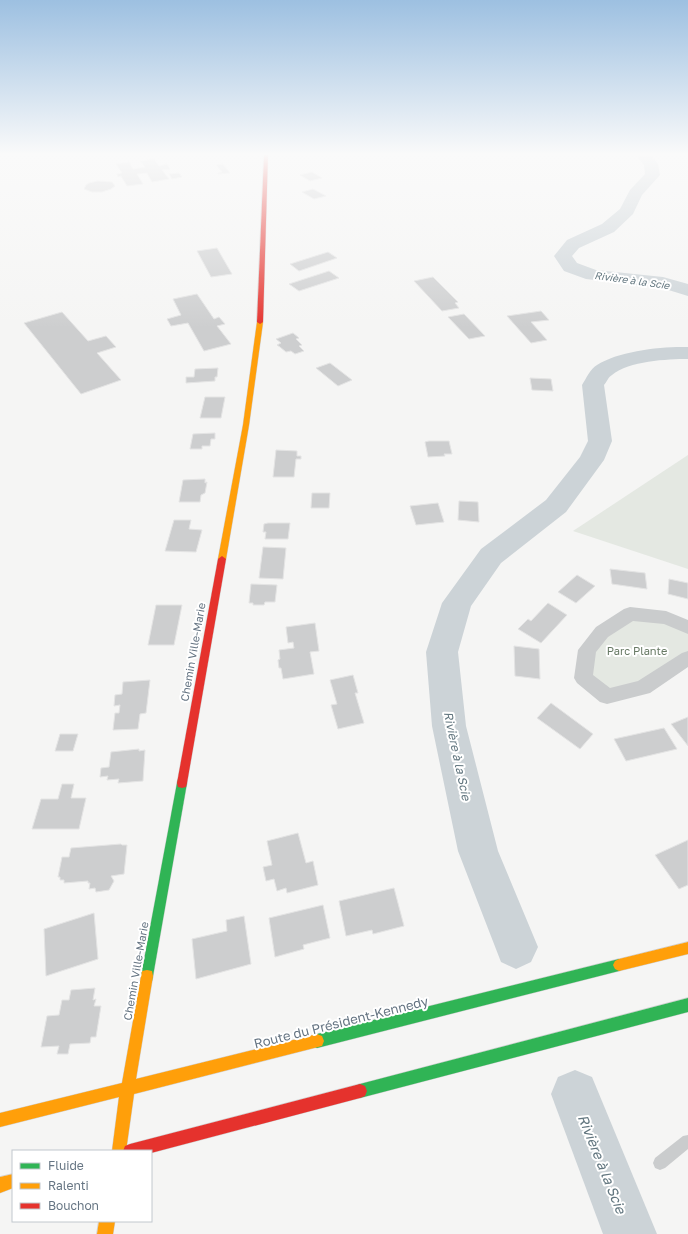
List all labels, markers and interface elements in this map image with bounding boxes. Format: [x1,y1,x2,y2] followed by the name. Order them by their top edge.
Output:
[594,269,671,291] water label: Rivière à la Scie
[177,602,208,702] street label: Chemin Ville-Marie
[607,644,667,657] park label: Parc Plante
[441,710,474,803] water label: Rivière à la Scie
[120,921,151,1021] street label: Chemin Ville-Marie
[252,992,431,1051] street label: Route du Président-Kennedy
[575,1112,630,1217] water label: Rivière à la Scie
[12,1150,152,1222] legend
[48,1158,84,1173] text: Fluide
[48,1178,89,1193] text: Ralenti
[48,1198,99,1213] text: Bouchon

